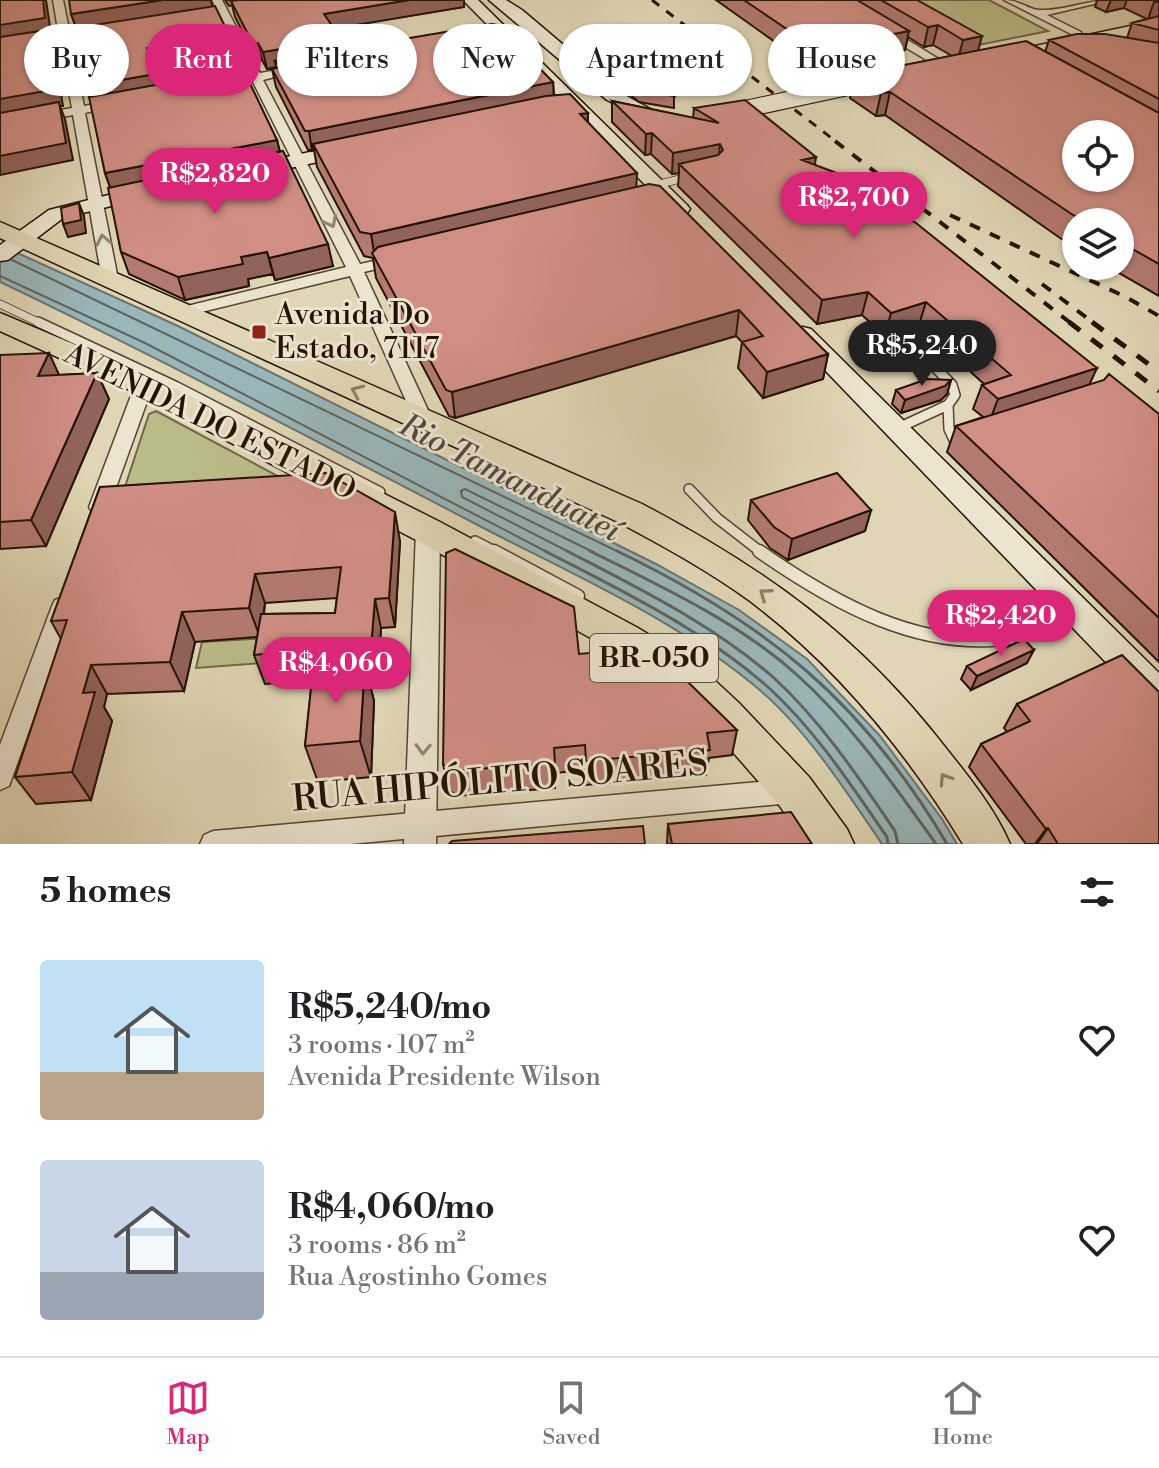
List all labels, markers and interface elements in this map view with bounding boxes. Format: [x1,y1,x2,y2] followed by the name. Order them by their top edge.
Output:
[24,24,129,96] chip: Buy
[145,24,261,96] chip: Rent
[277,24,417,96] chip: Filters
[433,24,543,96] chip: New
[559,24,752,96] chip: Apartment
[768,24,905,96] chip: House
[1062,120,1134,280] map controls
[1062,120,1134,192] button: locate
[141,148,289,216] pin: R$2,820
[160,158,270,190] text: R$2,820
[780,172,928,240] pin: R$2,700
[798,182,910,214] text: R$2,700
[1062,208,1134,280] button: layers
[321,213,336,228] one-way arrow
[95,234,112,248] one-way arrow
[274,296,439,368] place label: Avenida Do Estado, 7117
[848,320,996,388] pin: R$5,240
[250,323,268,341] marker: Avenida Do Estado, 7117
[866,330,978,362] text: R$5,240
[57,334,362,509] street label: AVENIDA DO ESTADO
[351,385,366,401] one-way arrow
[392,405,631,553] water label: Rio Tamanduateí
[759,589,774,603] one-way arrow
[927,590,1075,658] pin: R$2,420
[945,600,1057,632] text: R$2,420
[590,634,718,682] road number: BR-050
[262,637,410,705] pin: R$4,060
[279,647,393,679] text: R$4,060
[290,737,710,823] street label: RUA HIPÓLITO SOARES
[415,743,432,756] one-way arrow
[940,774,955,788] one-way arrow
[1075,870,1119,914] icon: filters
[40,871,171,913] text: 5 homes
[288,987,491,1029] text: R$5,240/mo
[104,992,200,1088] icon: home
[1075,1018,1119,1062] icon: heart
[288,1029,475,1061] text: 3 rooms · 107 m²
[288,1061,601,1093] text: Avenida Presidente Wilson
[288,1187,495,1229] text: R$4,060/mo
[104,1192,200,1288] icon: home
[1075,1218,1119,1262] icon: heart
[288,1229,466,1261] text: 3 rooms · 86 m²
[288,1261,547,1293] text: Rua Agostinho Gomes
[166,1376,210,1451] tab: Map
[542,1376,600,1451] tab: Saved
[932,1376,993,1451] tab: Home

